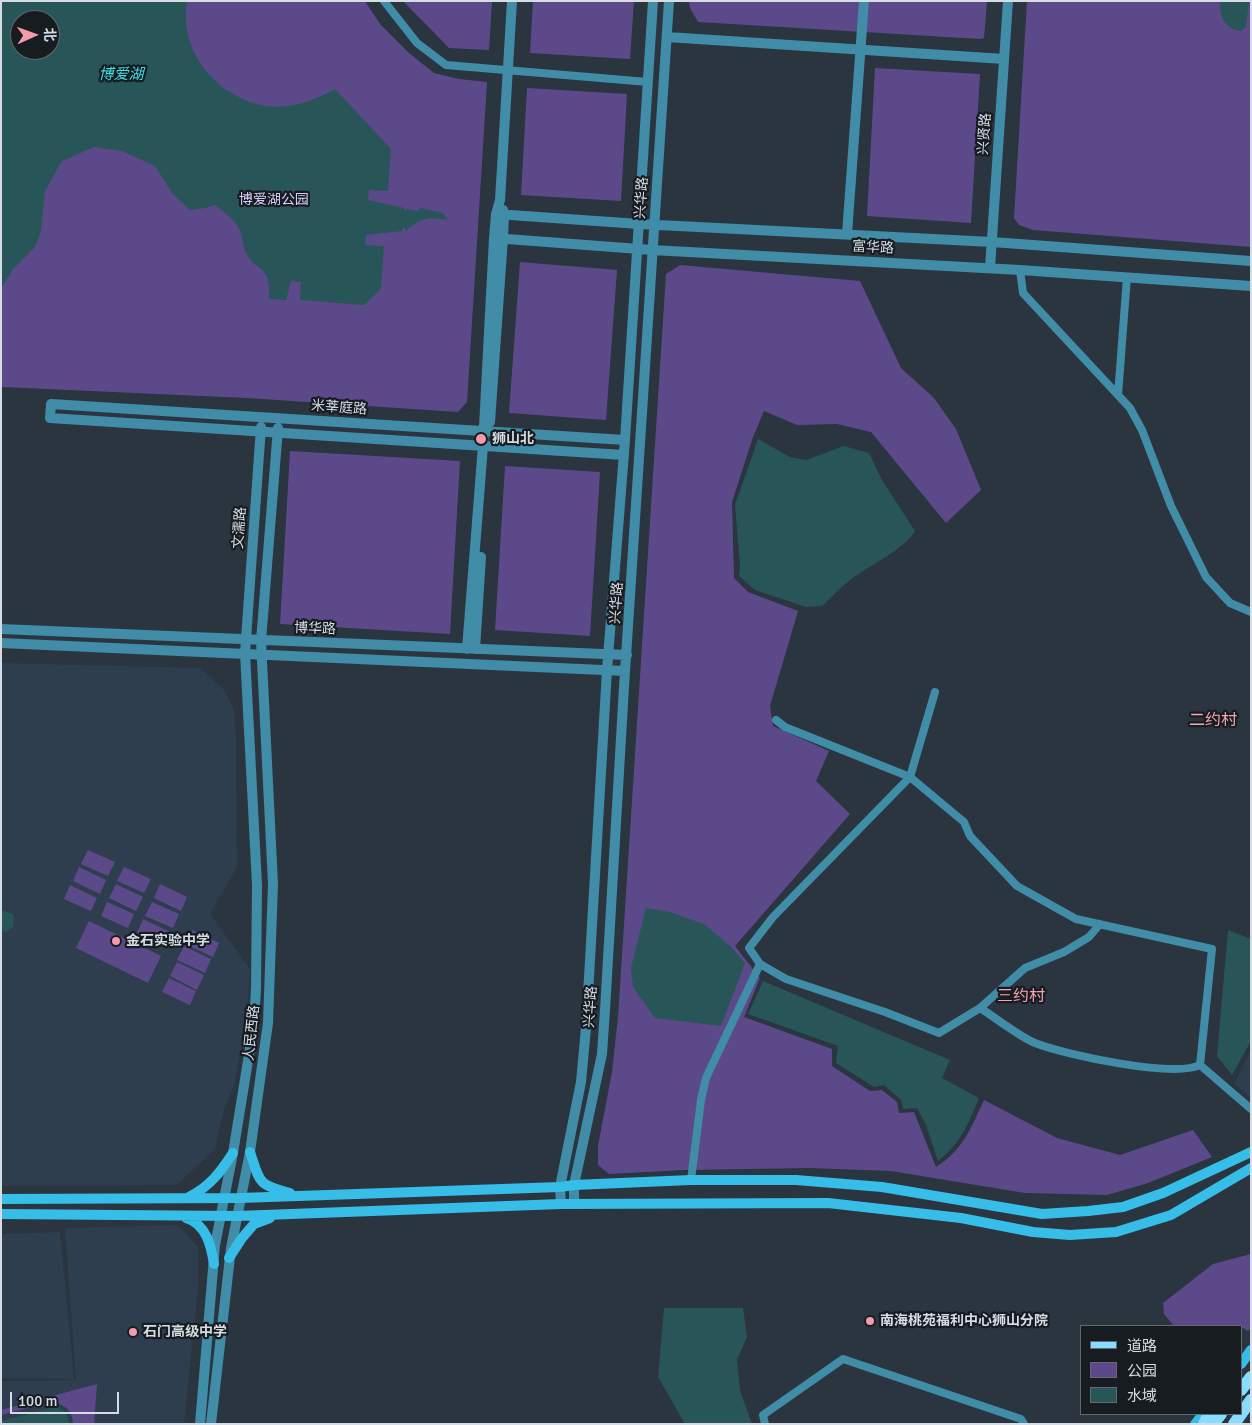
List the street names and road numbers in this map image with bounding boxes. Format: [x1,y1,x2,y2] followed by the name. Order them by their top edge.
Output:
[975,112,995,156] street label: 兴贤路
[632,176,652,220] street label: 兴华路
[852,239,894,257] street label: 富华路
[310,398,368,418] street label: 米莘庭路
[230,506,250,550] street label: 文濡路
[607,581,627,625] street label: 兴华路
[294,620,336,638] street label: 博华路
[581,985,601,1029] street label: 兴华路
[241,1004,263,1062] street label: 人民西路

